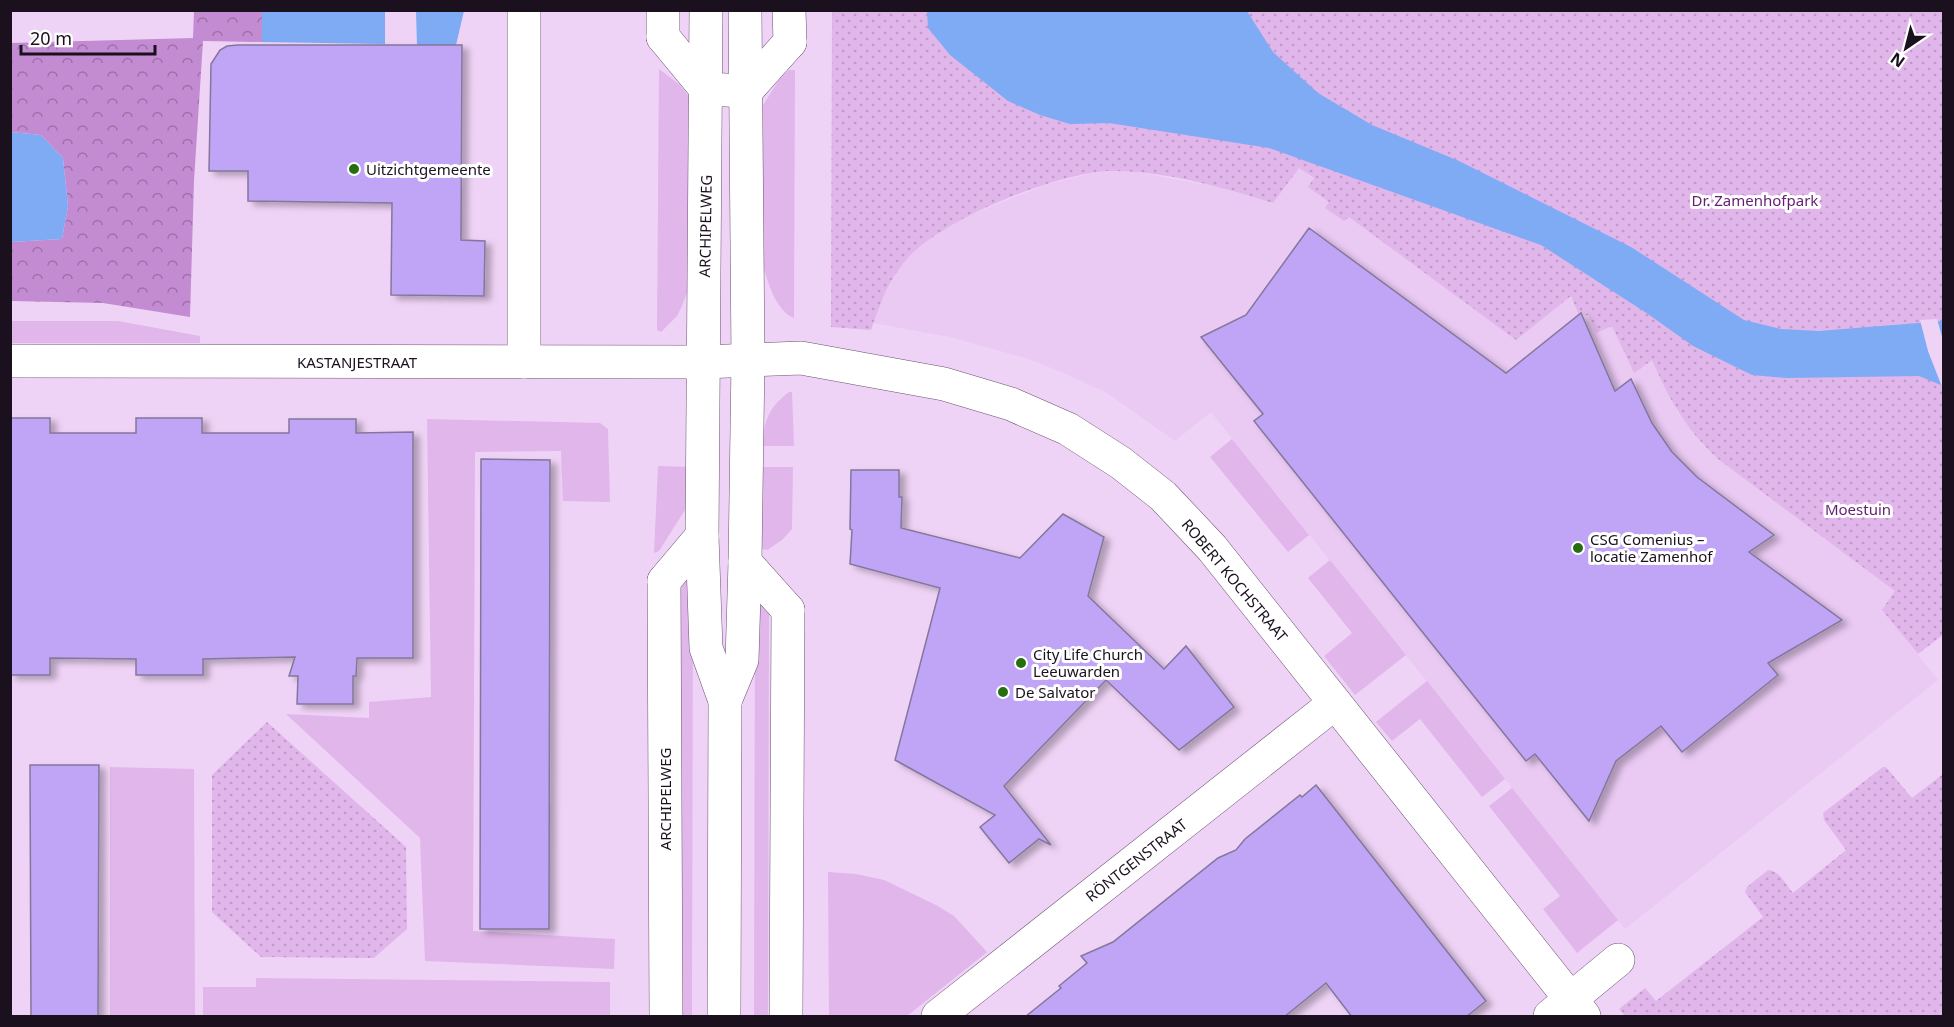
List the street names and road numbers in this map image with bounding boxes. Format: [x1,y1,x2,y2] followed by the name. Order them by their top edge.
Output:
[694,174,716,278] street label: ARCHIPELWEG
[297,352,418,372] street label: KASTANJESTRAAT
[1178,514,1293,646] street label: ROBERT KOCHSTRAAT
[655,748,675,850] street label: ARCHIPELWEG
[1081,814,1191,906] street label: RÖNTGENSTRAAT

